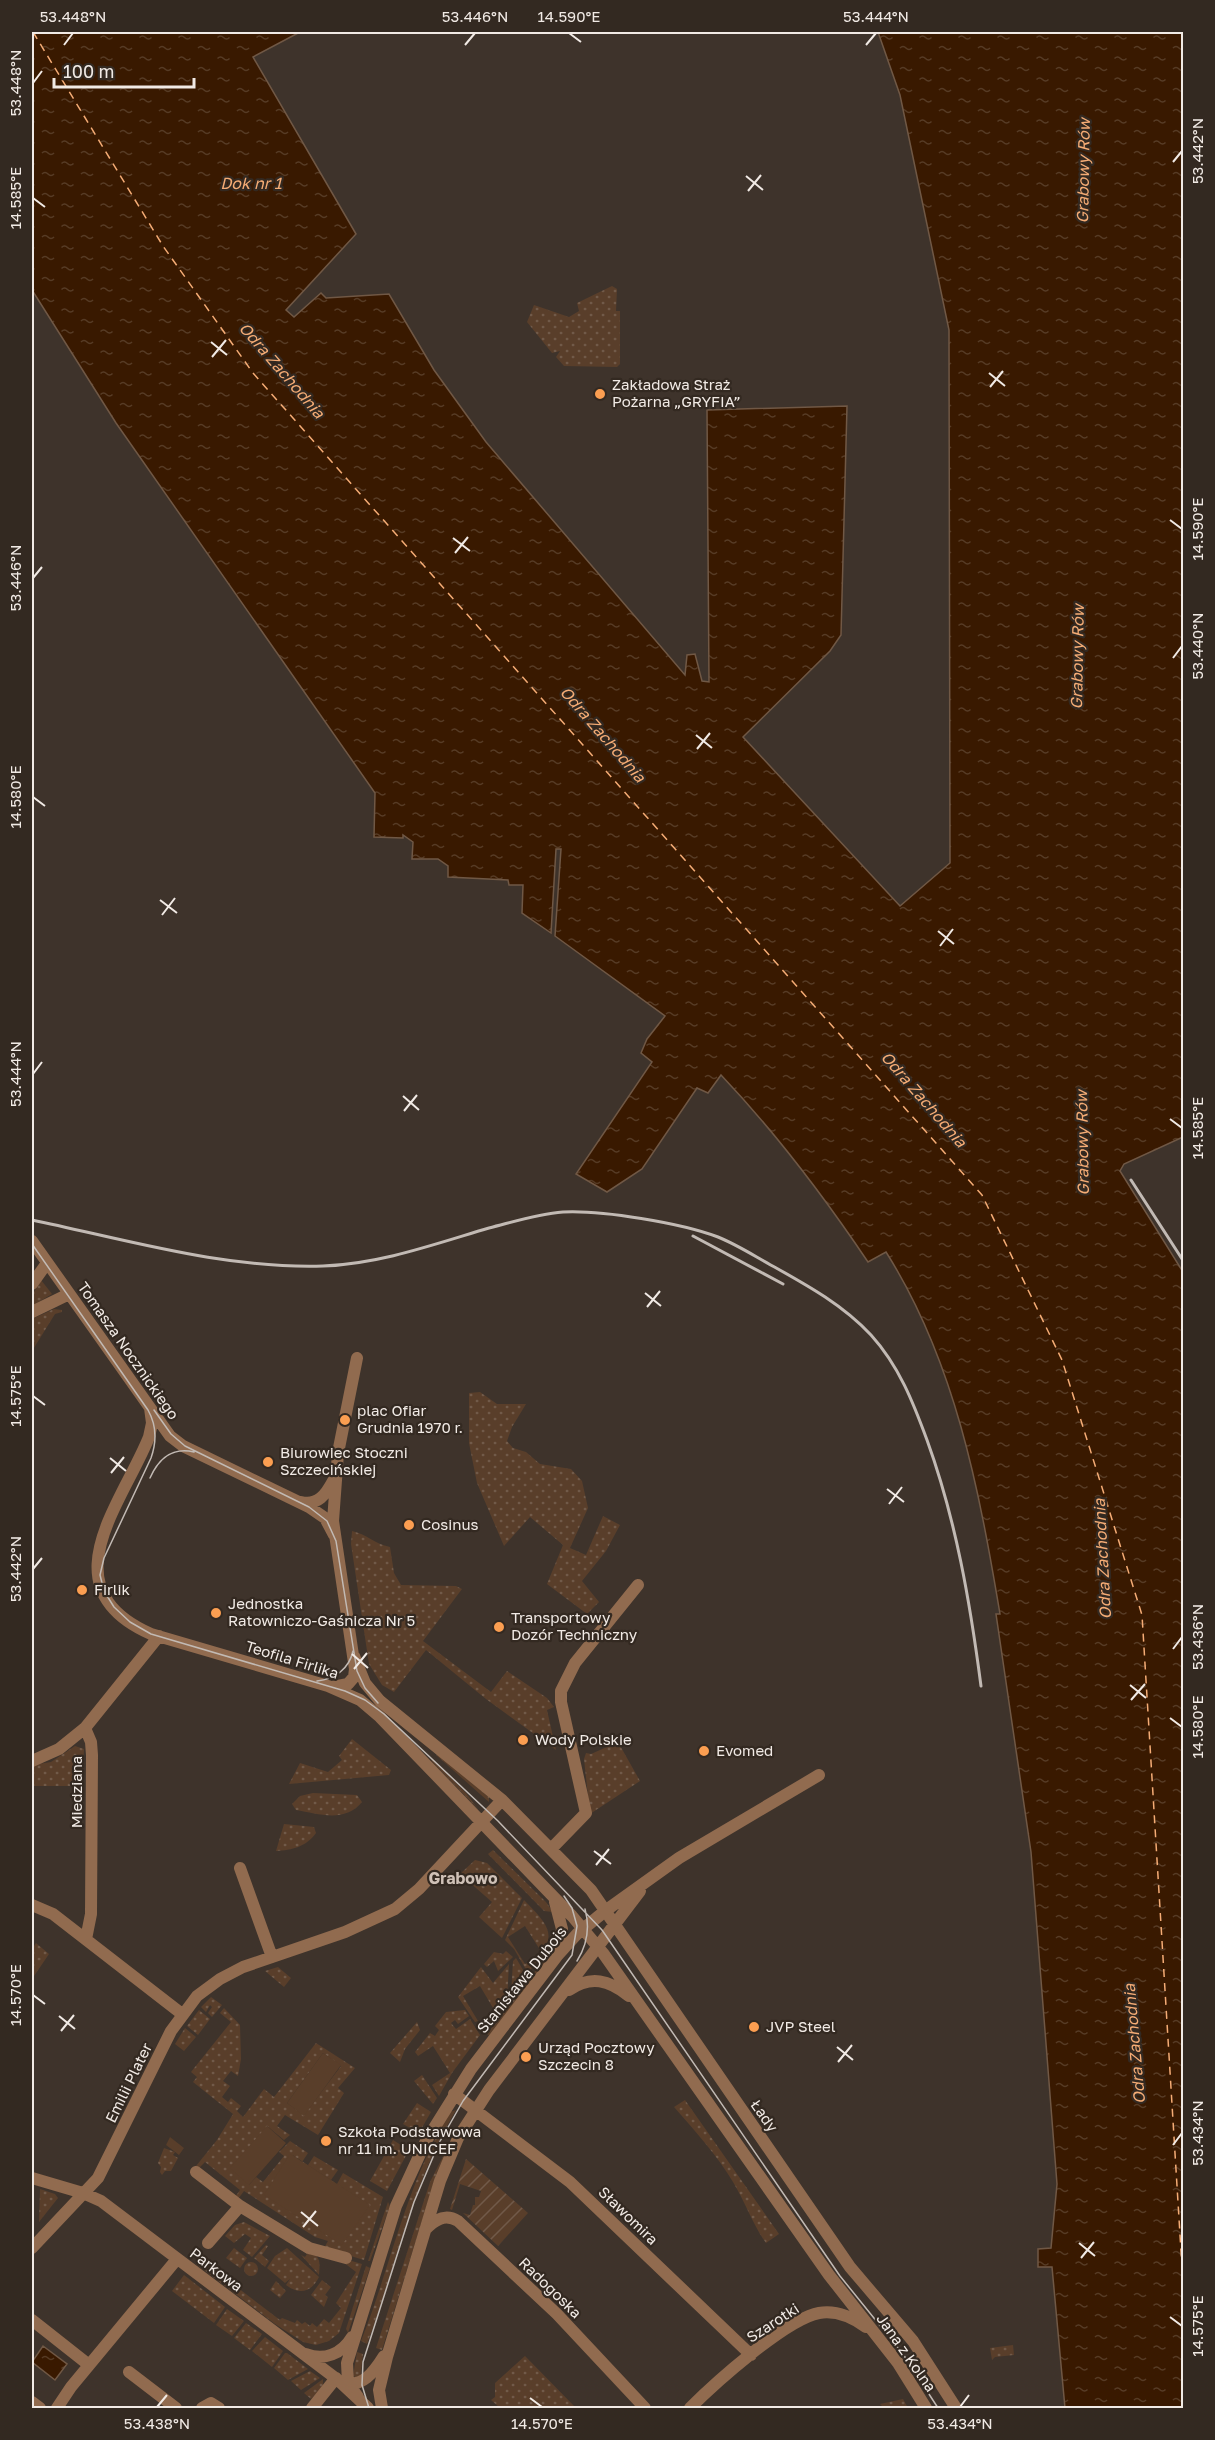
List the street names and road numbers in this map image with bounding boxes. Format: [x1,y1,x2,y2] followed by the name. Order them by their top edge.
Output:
[75,1278,183,1423] street label: Tomasza Nocznickiego
[244,1636,341,1682] street label: Teofila Firlika
[67,1756,85,1828] street label: Miedziana
[473,1922,570,2036] street label: Stanisława Dubois
[101,2040,155,2125] street label: Emilii Plater
[747,2096,783,2135] street label: Łady
[595,2183,662,2248] street label: Sławomira
[187,2244,247,2295] street label: Parkowa
[516,2253,586,2321] street label: Radogoska
[743,2299,802,2346] street label: Szarotki
[873,2310,940,2395] street label: Jana z Kolna

